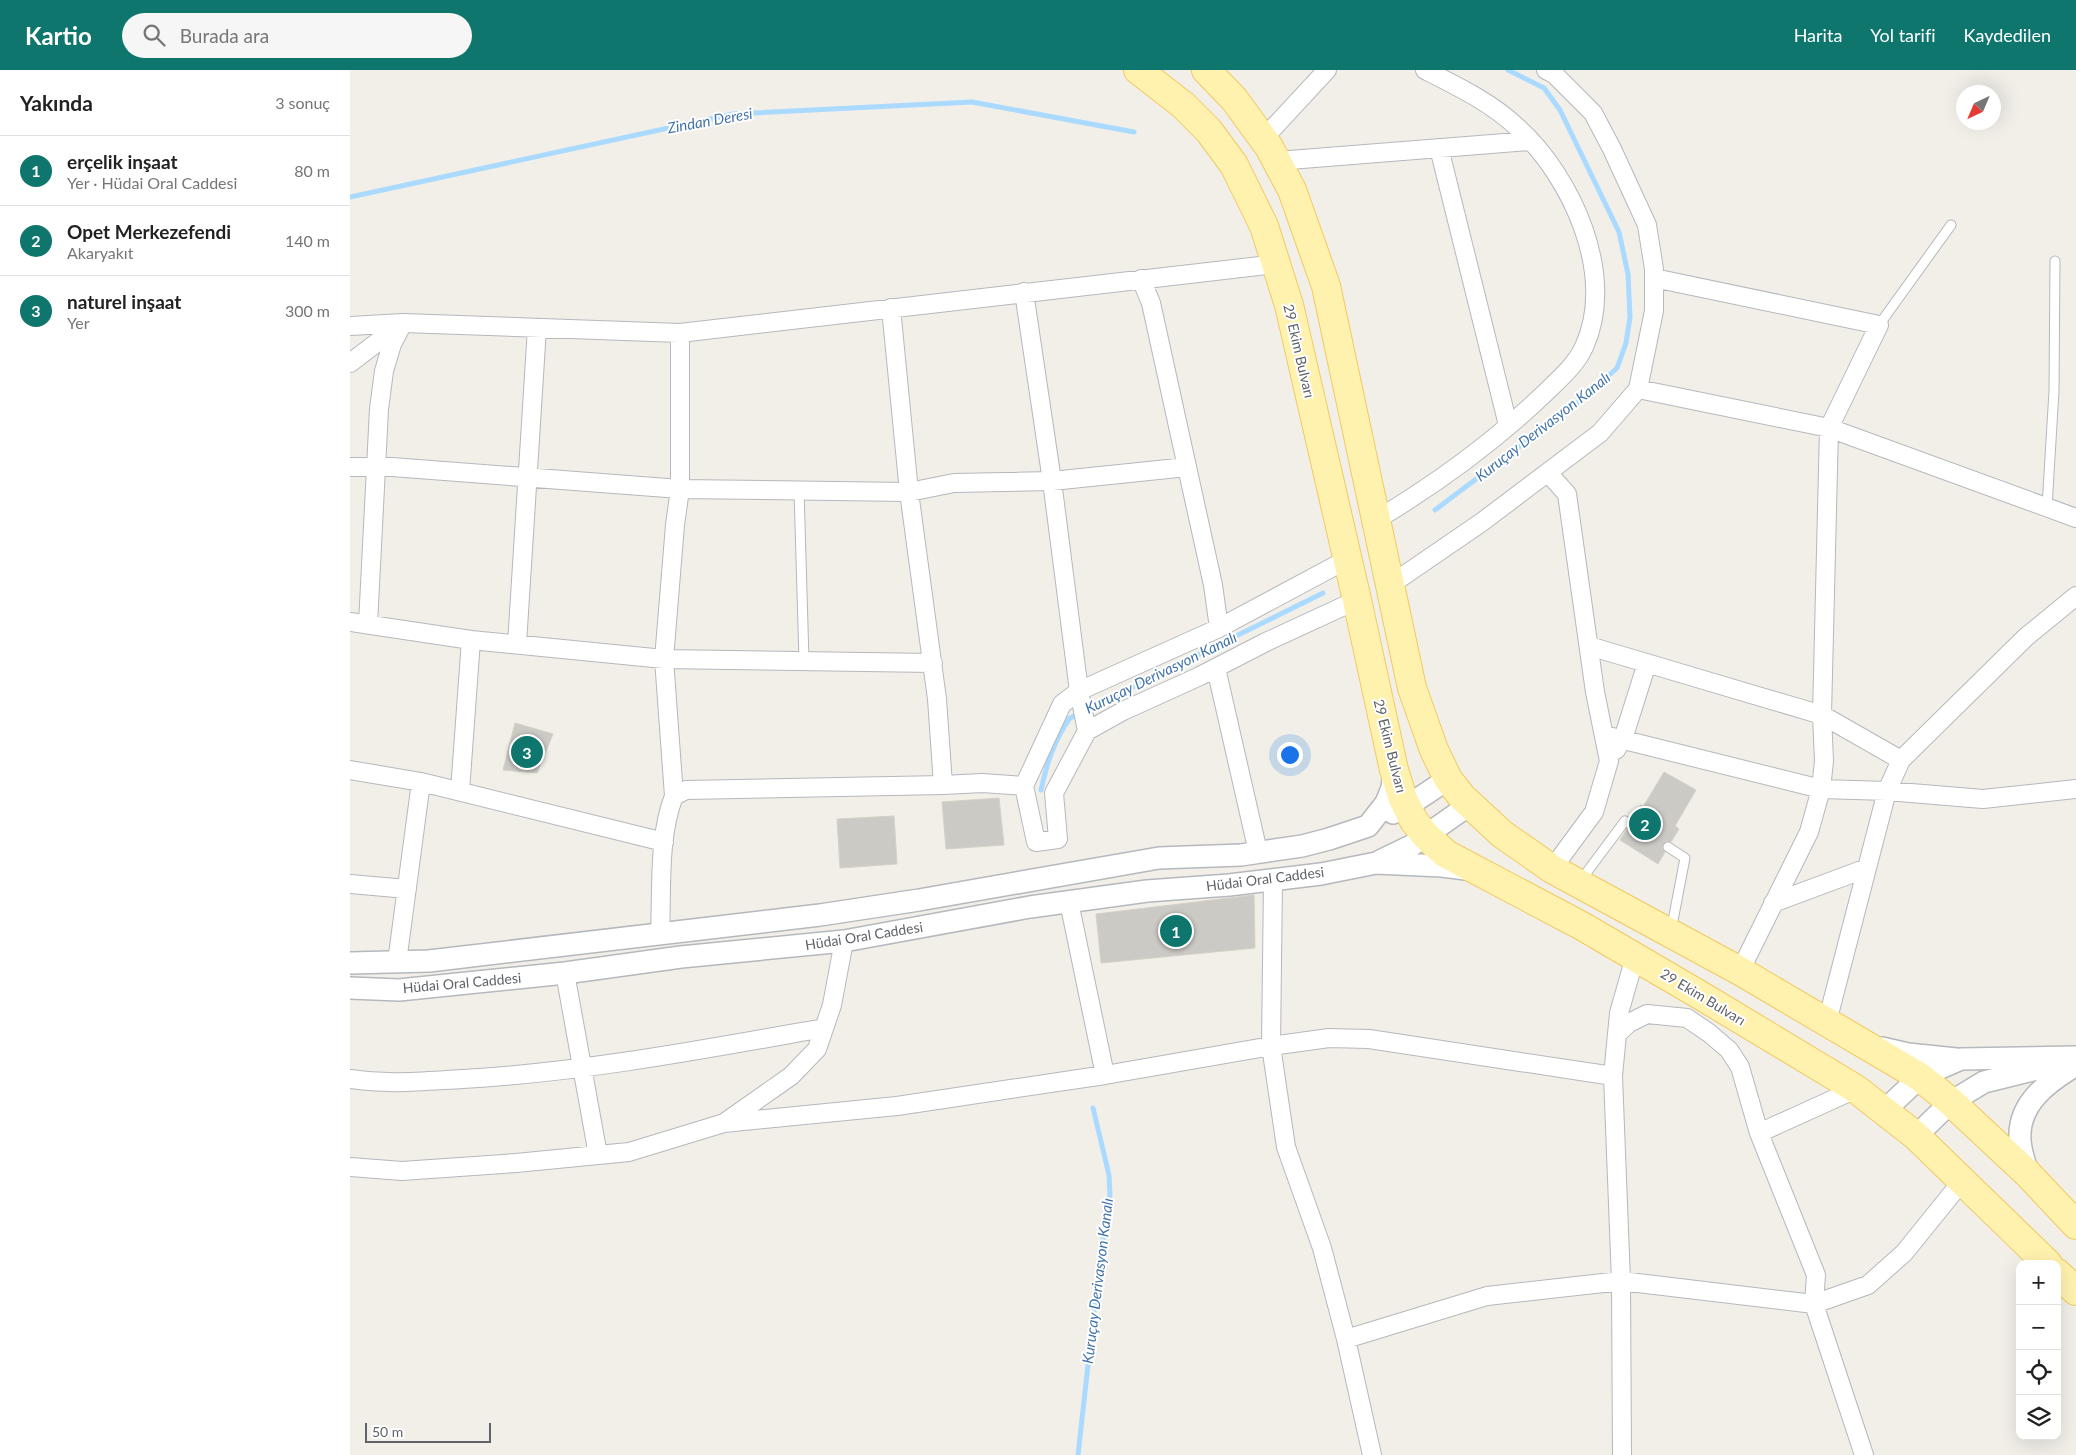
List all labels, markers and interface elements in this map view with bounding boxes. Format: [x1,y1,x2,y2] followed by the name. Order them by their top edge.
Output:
[122,13,472,58] search box
[25,21,92,50] text: Kartio
[140,21,168,49] icon: search
[180,24,269,47] text: Burada ara
[1794,24,1842,46] text: Harita
[1870,24,1936,46] text: Yol tarifi
[1964,24,2051,46] text: Kaydedilen
[1956,85,2001,130] north arrow
[20,90,93,115] text: Yakında
[275,93,330,112] text: 3 sonuç
[665,104,754,137] water label: Zindan Deresi
[67,150,178,173] text: erçelik inşaat
[31,161,41,180] text: 1
[294,161,330,180] text: 80 m
[67,173,237,192] text: Yer · Hüdai Oral Caddesi
[67,220,231,243] text: Opet Merkezefendi
[31,231,41,250] text: 2
[285,231,330,250] text: 140 m
[67,243,133,262] text: Akaryakıt
[67,290,181,313] text: naturel inşaat
[31,301,41,320] text: 3
[285,301,330,320] text: 300 m
[1280,302,1319,400] street label: 29 Ekim Bulvarı
[67,313,90,332] text: Yer
[1471,368,1614,485] water label: Kuruçay Derivasyon Kanalı
[1082,627,1239,717] water label: Kuruçay Derivasyon Kanalı
[1371,697,1410,794] street label: 29 Ekim Bulvarı
[511,733,543,771] pin: 3
[1277,742,1303,768] your location
[1629,805,1661,843] pin: 2
[1205,863,1325,894] street label: Hüdai Oral Caddesi
[1160,912,1192,950] pin: 1
[804,918,924,953] street label: Hüdai Oral Caddesi
[1658,965,1749,1029] street label: 29 Ekim Bulvarı
[402,969,522,996] street label: Hüdai Oral Caddesi
[1078,1197,1116,1365] water label: Kuruçay Derivasyon Kanalı
[2016,1260,2061,1440] map controls
[2016,1260,2061,1305] button: +
[2016,1305,2061,1350] button: −
[2016,1350,2061,1395] button: locate
[2016,1395,2061,1440] button: layers
[365,1420,491,1443] scale bar
[372,1423,403,1440] text: 50 m

